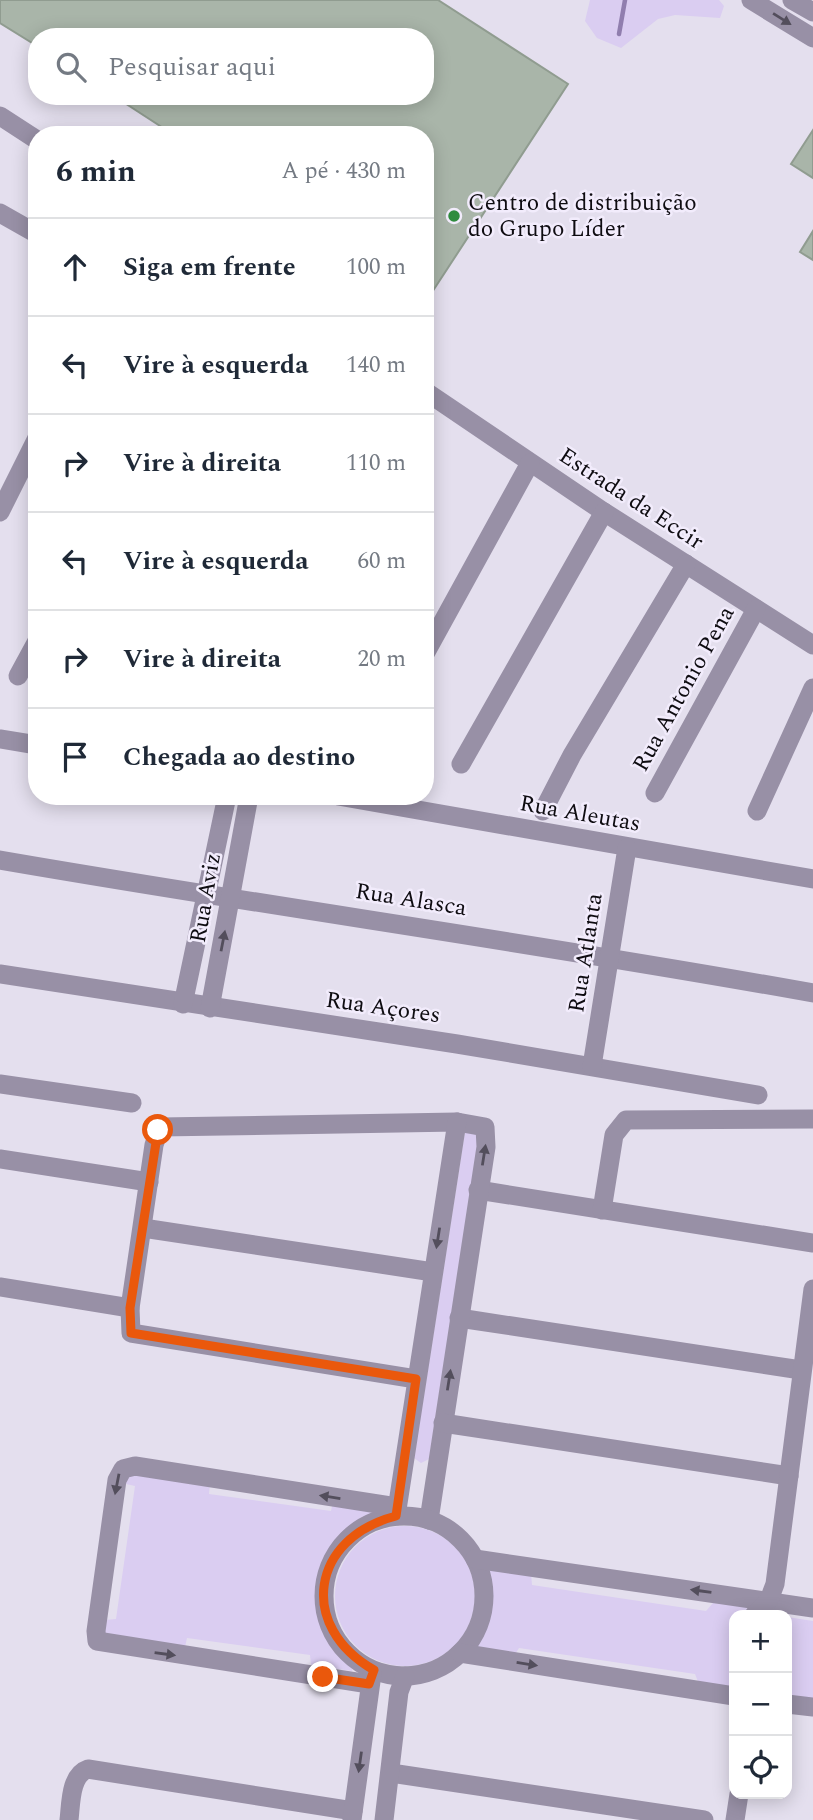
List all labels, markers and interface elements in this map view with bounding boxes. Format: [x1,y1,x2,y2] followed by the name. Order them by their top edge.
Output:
[773,13,792,25] one-way arrow
[28,28,434,105] search box
[108,47,276,87] text: Pesquisar aqui
[52,48,90,86] icon: search
[56,149,136,195] text: 6 min
[281,154,406,189] text: A pé · 430 m
[468,186,697,247] place label: Centro de distribuição do Grupo Líder
[446,208,462,224] marker: Centro de distribuição do Grupo Líder
[123,247,296,287] text: Siga em frente
[56,248,94,286] icon: ahead
[346,250,406,285] text: 100 m
[123,345,309,385] text: Vire à esquerda
[56,346,94,384] icon: left
[346,348,406,383] text: 140 m
[552,439,710,559] street label: Estrada da Eccir
[123,443,281,483] text: Vire à direita
[56,444,94,482] icon: right
[346,446,406,481] text: 110 m
[123,541,309,581] text: Vire à esquerda
[56,542,94,580] icon: left
[357,544,406,579] text: 60 m
[624,600,744,778] street label: Rua Antonio Pena
[123,639,281,679] text: Vire à direita
[56,640,94,678] icon: right
[357,642,406,677] text: 20 m
[123,737,355,777] text: Chegada ao destino
[56,738,94,776] icon: arrive
[517,786,643,842] street label: Rua Aleutas
[181,850,231,946] street label: Rua Aviz
[353,874,469,926] street label: Rua Alasca
[559,891,613,1015] street label: Rua Atlanta
[217,930,228,952] one-way arrow
[323,983,443,1033] street label: Rua Açores
[142,1114,173,1145] route start
[479,1144,490,1166] one-way arrow
[432,1227,443,1249] one-way arrow
[444,1369,455,1391] one-way arrow
[112,1473,123,1495] one-way arrow
[319,1491,341,1502] one-way arrow
[690,1585,712,1596] one-way arrow
[729,1610,792,1799] map controls
[729,1610,792,1673] button: +
[154,1649,176,1660] one-way arrow
[516,1659,538,1670] one-way arrow
[307,1661,338,1692] route end
[729,1673,792,1736] button: −
[729,1736,792,1799] button: locate
[354,1751,365,1773] one-way arrow

